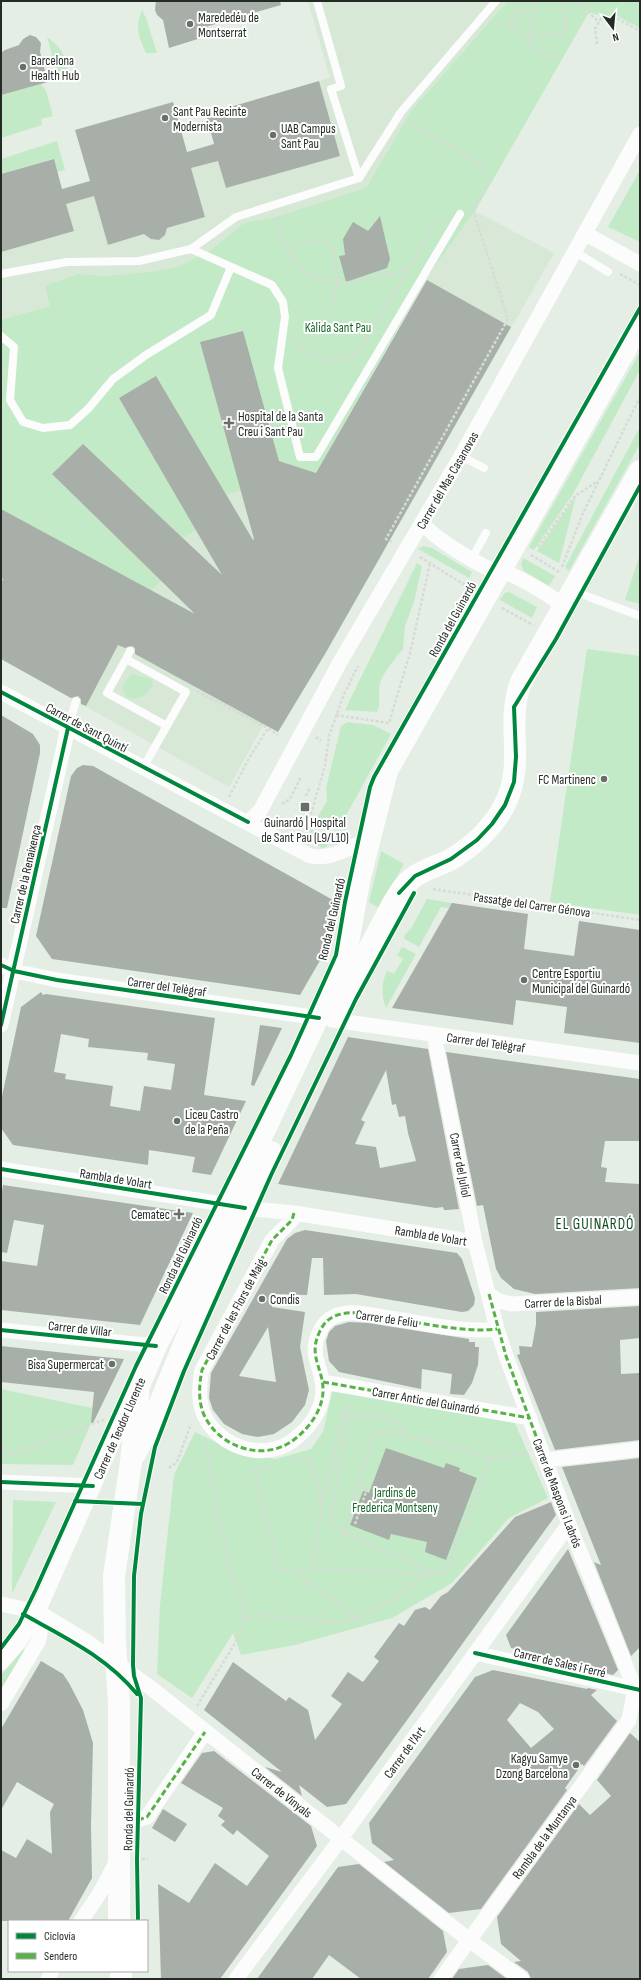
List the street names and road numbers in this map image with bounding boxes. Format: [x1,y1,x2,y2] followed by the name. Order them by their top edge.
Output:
[413,429,482,532] street label: Carrer del Mas Casanovas
[426,579,480,660] street label: Ronda del Guinardó
[43,700,131,756] street label: Carrer de Sant Quintí
[7,823,45,925] street label: Carrer de la Renaixença
[315,877,349,962] street label: Ronda del Guinardó
[472,889,591,921] street label: Passatge del Carrer Génova
[127,974,207,1000] street label: Carrer del Telègraf
[446,1030,526,1056] street label: Carrer del Telègraf
[446,1132,474,1199] street label: Carrer del Juliol
[79,1165,153,1193] street label: Rambla de Volart
[155,1214,206,1297] street label: Ronda del Guinardó
[394,1222,468,1250] street label: Rambla de Volart
[202,1256,269,1363] street label: Carrer de les Flors de Maig
[524,1292,602,1312] street label: Carrer de la Bisbal
[355,1307,419,1331] street label: Carrer de Feliu
[47,1318,113,1340] street label: Carrer de Villar
[90,1375,150,1482] street label: Carrer de Teodor Llorente
[371,1384,481,1418] street label: Carrer Antic del Guinardó
[529,1436,585,1551] street label: Carrer de Maspons i Labrós
[512,1645,607,1681] street label: Carrer de Sales i Ferré
[381,1724,429,1782] street label: Carrer de l'Art
[248,1764,315,1822] street label: Carrer de Vinyals
[120,1767,138,1851] street label: Ronda del Guinardó
[509,1793,580,1882] street label: Rambla de la Muntanya

